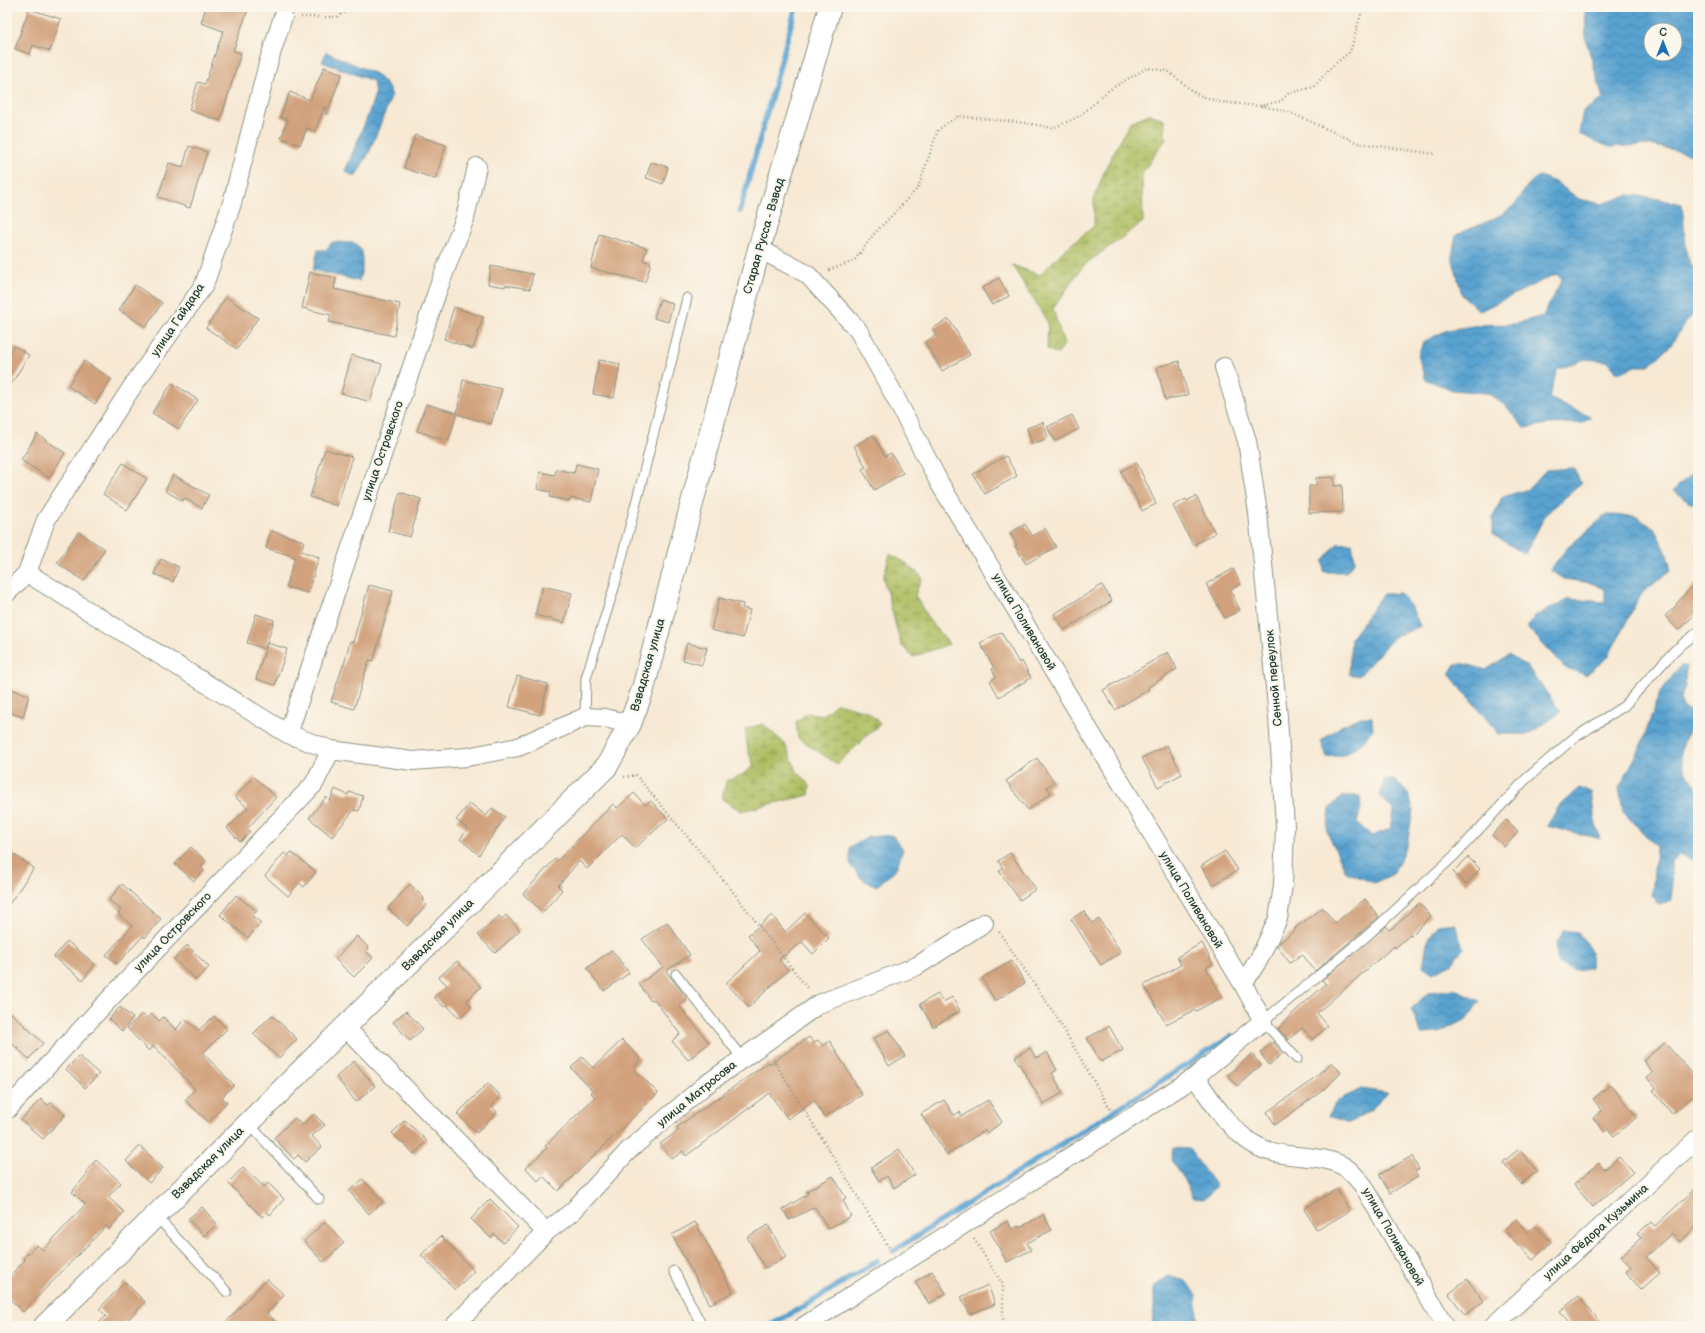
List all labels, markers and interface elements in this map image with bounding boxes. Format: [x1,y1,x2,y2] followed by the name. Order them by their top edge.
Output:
[1643,22,1683,62] north arrow
[1659,26,1667,39] text: С
[740,175,788,296] street label: Старая Русса - Взвад
[148,280,208,360] street label: улица Гайдара
[359,399,407,503] street label: улица Островского
[989,571,1059,674] street label: улица Поливановой
[628,617,668,713] street label: Взвадская улица
[1262,629,1286,727] street label: Сенной переулок
[1156,849,1226,952] street label: улица Поливановой
[131,889,215,975] street label: улица Островского
[399,896,477,974] street label: Взвадская улица
[654,1057,740,1131] street label: улица Матросова
[169,1124,247,1202] street label: Взвадская улица
[1540,1181,1652,1283] street label: улица Фёдора Кузьмина
[1359,1185,1427,1289] street label: улица Поливановой

